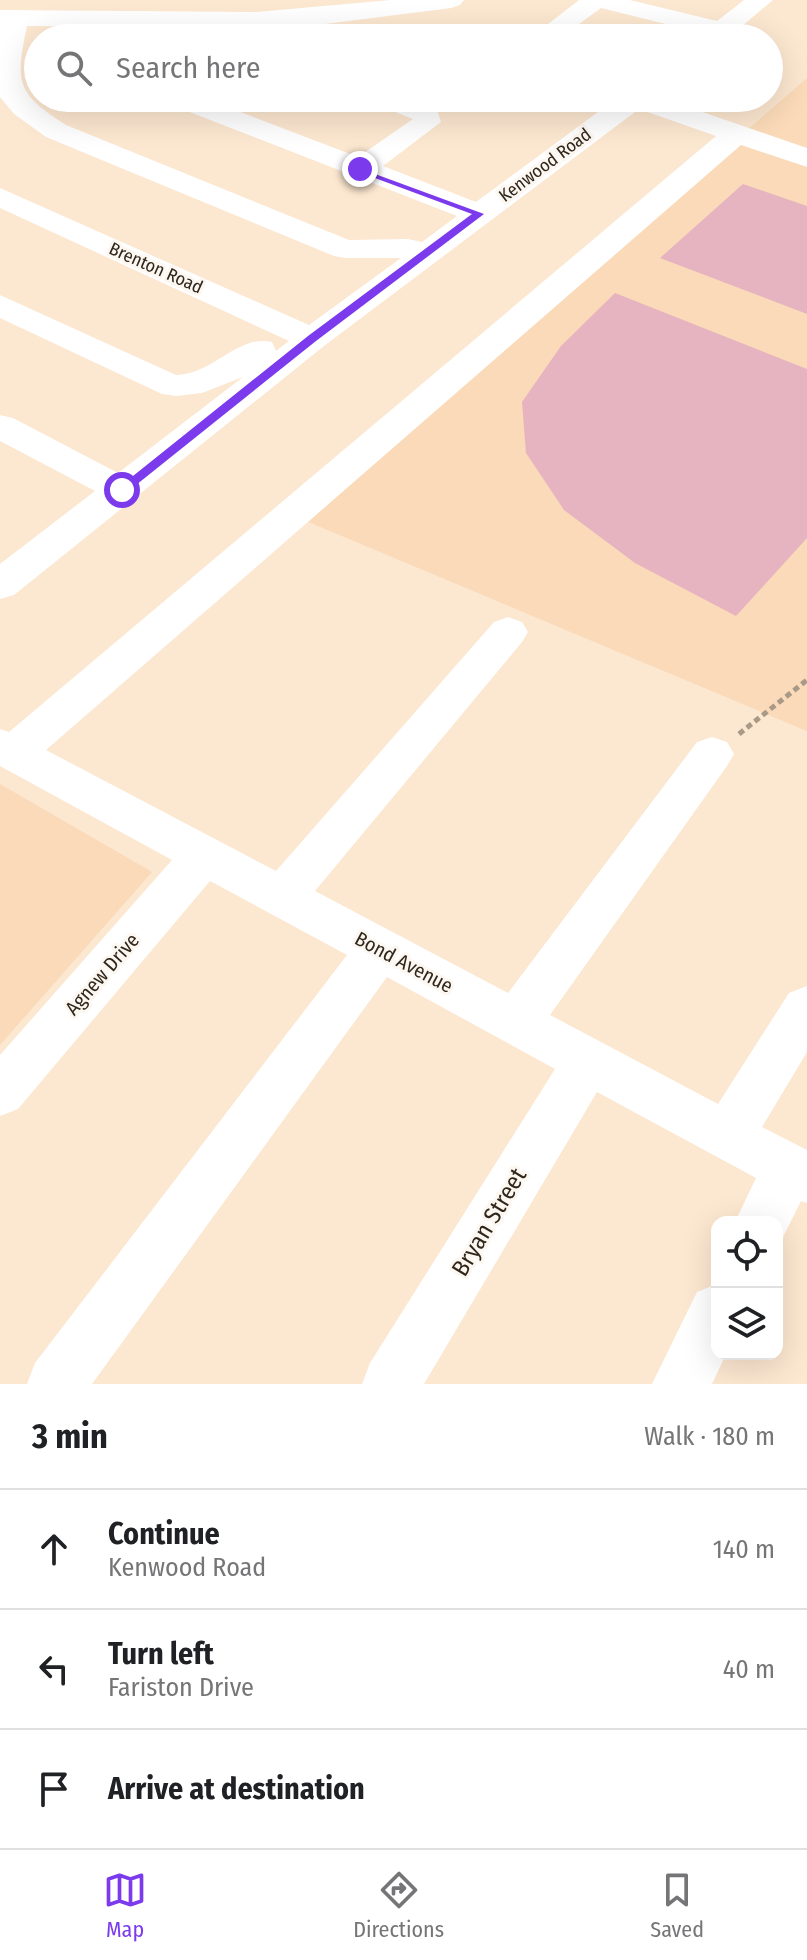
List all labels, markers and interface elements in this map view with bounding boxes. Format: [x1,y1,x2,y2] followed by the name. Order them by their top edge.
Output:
[24,24,783,112] search box
[52,46,96,90] icon: search
[116,50,261,86] text: Search here
[495,123,595,207] street label: Kenwood Road
[342,151,378,187] route end
[106,238,206,298] street label: Brenton Road
[104,472,140,508] route start
[351,926,457,998] street label: Bond Avenue
[60,928,144,1020] street label: Agnew Drive
[446,1163,532,1281] street label: Bryan Street
[711,1216,783,1360] map controls
[711,1216,783,1288] button: locate
[711,1288,783,1360] button: layers
[32,1416,108,1457] text: 3 min
[644,1421,775,1452] text: Walk · 180 m
[108,1516,220,1552] text: Continue
[32,1527,76,1571] icon: ahead
[713,1534,775,1565] text: 140 m
[108,1552,266,1583] text: Kenwood Road
[108,1636,214,1672] text: Turn left
[32,1647,76,1691] icon: left
[723,1654,775,1685] text: 40 m
[108,1672,254,1703] text: Fariston Drive
[32,1767,76,1811] icon: arrive
[108,1771,365,1807] text: Arrive at destination
[103,1868,147,1943] tab: Map
[353,1868,444,1943] tab: Directions
[650,1868,704,1943] tab: Saved

